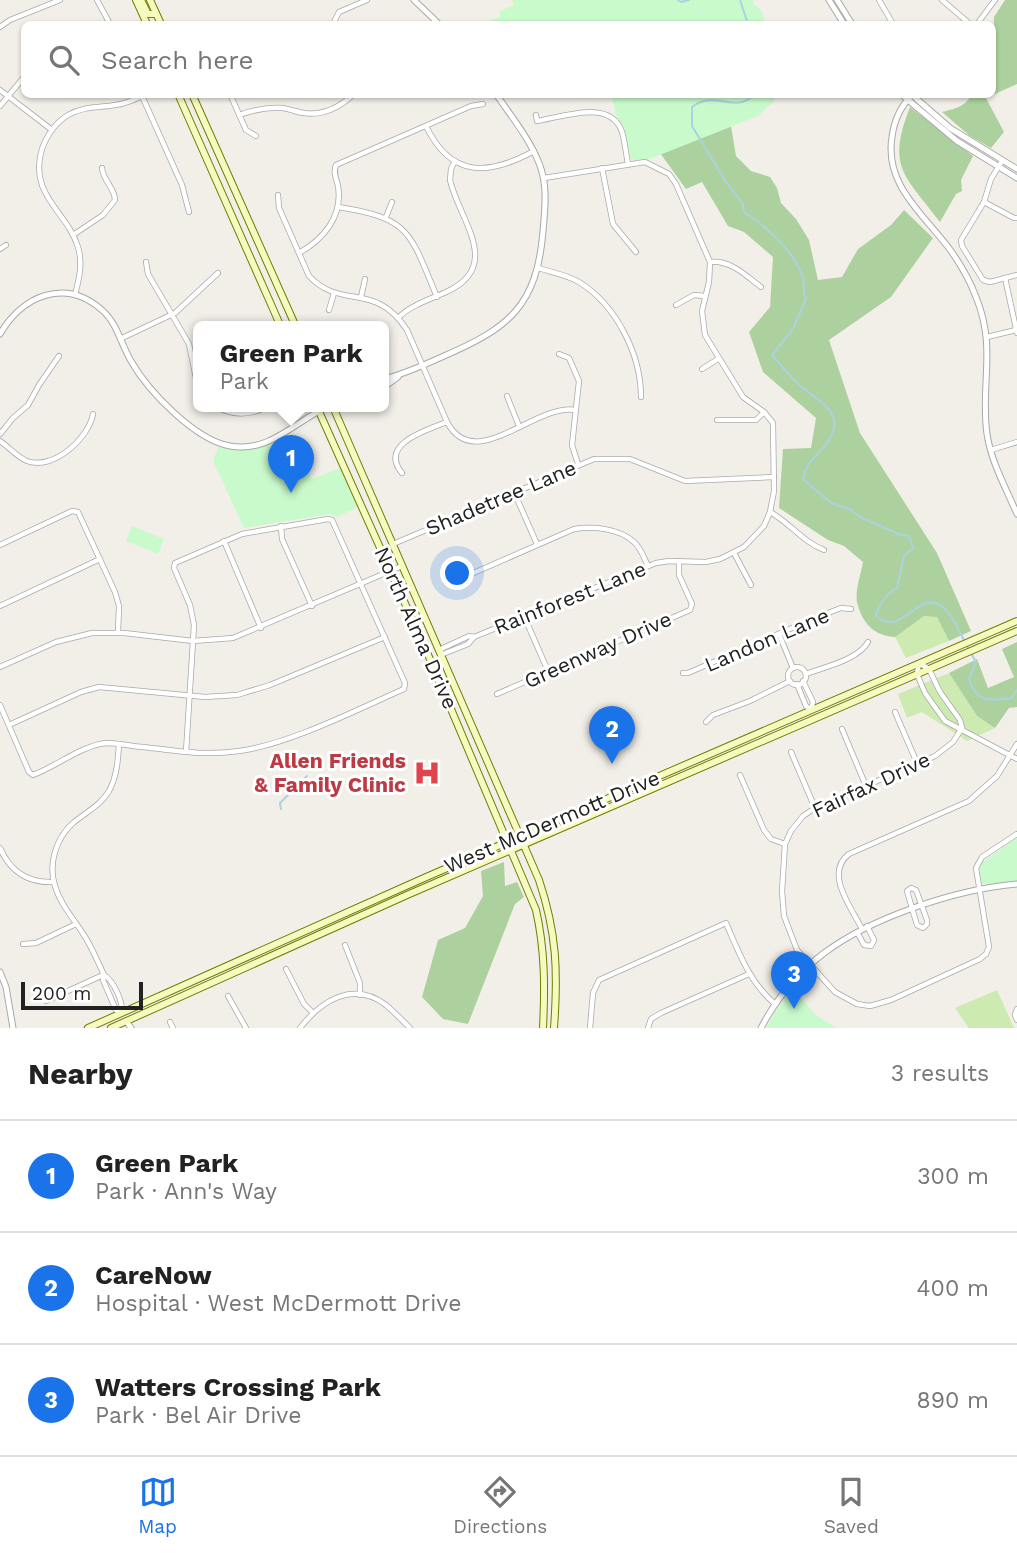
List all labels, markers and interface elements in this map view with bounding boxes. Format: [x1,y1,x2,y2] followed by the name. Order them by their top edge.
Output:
[21,21,996,98] search box
[45,41,83,79] icon: search
[101,45,253,75] text: Search here
[193,321,389,412] popup
[219,338,363,368] text: Green Park
[219,368,269,395] text: Park
[268,435,314,493] pin: 1
[422,455,580,541] street label: Shadetree Lane
[369,543,463,713] street label: North Alma Drive
[440,556,474,590] your location
[490,556,650,639] street label: Rainforest Lane
[701,602,833,677] street label: Landon Lane
[520,606,675,693] street label: Greenway Drive
[589,706,635,764] pin: 2
[808,746,934,823] street label: Fairfax Drive
[254,748,406,797] place label: Allen Friends & Family Clinic
[412,758,442,788] hospital icon: Allen Friends & Family Clinic
[440,765,663,878] street label: West McDermott Drive
[771,951,817,1009] pin: 3
[21,979,144,1011] scale bar
[32,982,91,1005] text: 200 m
[28,1056,133,1091] text: Nearby
[891,1060,989,1087] text: 3 results
[95,1148,238,1178] text: Green Park
[46,1163,56,1190] text: 1
[917,1163,989,1190] text: 300 m
[95,1178,277,1205] text: Park · Ann's Way
[95,1260,212,1290] text: CareNow
[44,1275,58,1302] text: 2
[917,1275,989,1302] text: 400 m
[95,1290,462,1317] text: Hospital · West McDermott Drive
[95,1372,381,1402] text: Watters Crossing Park
[44,1387,58,1414] text: 3
[917,1387,989,1414] text: 890 m
[95,1402,302,1429] text: Park · Bel Air Drive
[138,1473,177,1538] tab: Map
[453,1473,547,1538] tab: Directions
[824,1473,879,1538] tab: Saved

